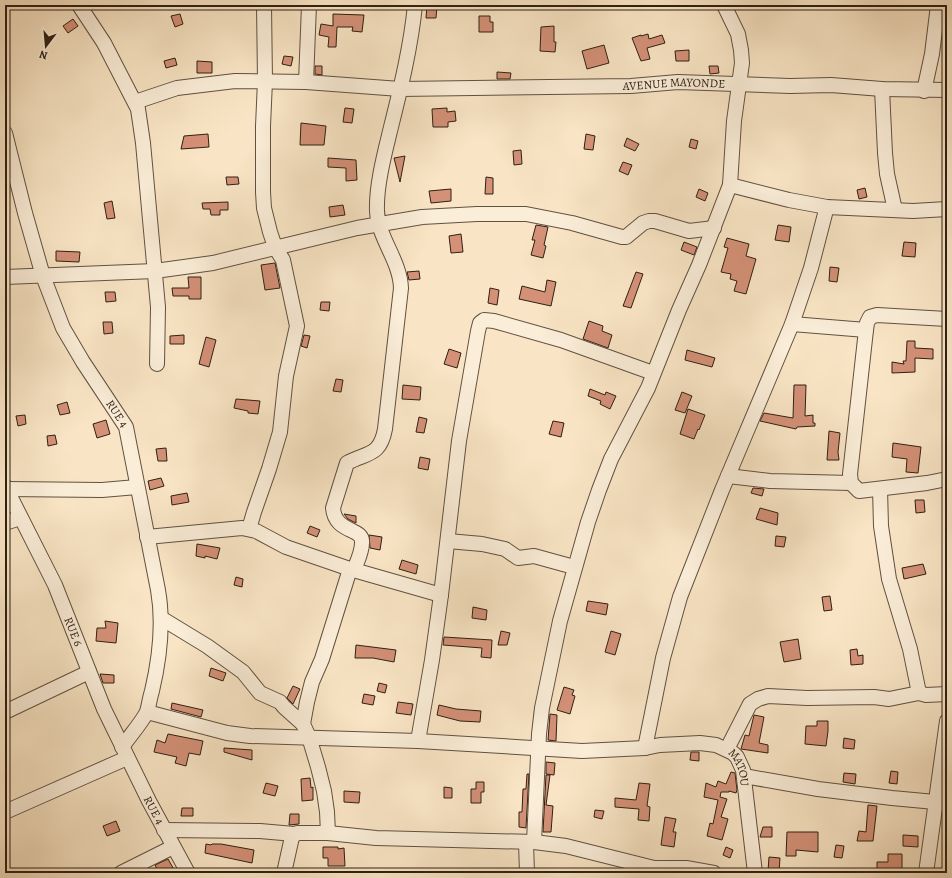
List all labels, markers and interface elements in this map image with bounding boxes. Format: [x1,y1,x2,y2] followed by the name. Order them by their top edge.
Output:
[26,26,66,66] north arrow
[37,47,49,63] text: N
[622,74,725,94] street label: AVENUE MAYONDE
[102,397,132,431] street label: RUE 4
[60,615,87,649] street label: RUE 6
[725,745,753,787] street label: MATOU
[140,793,168,828] street label: RUE 4

